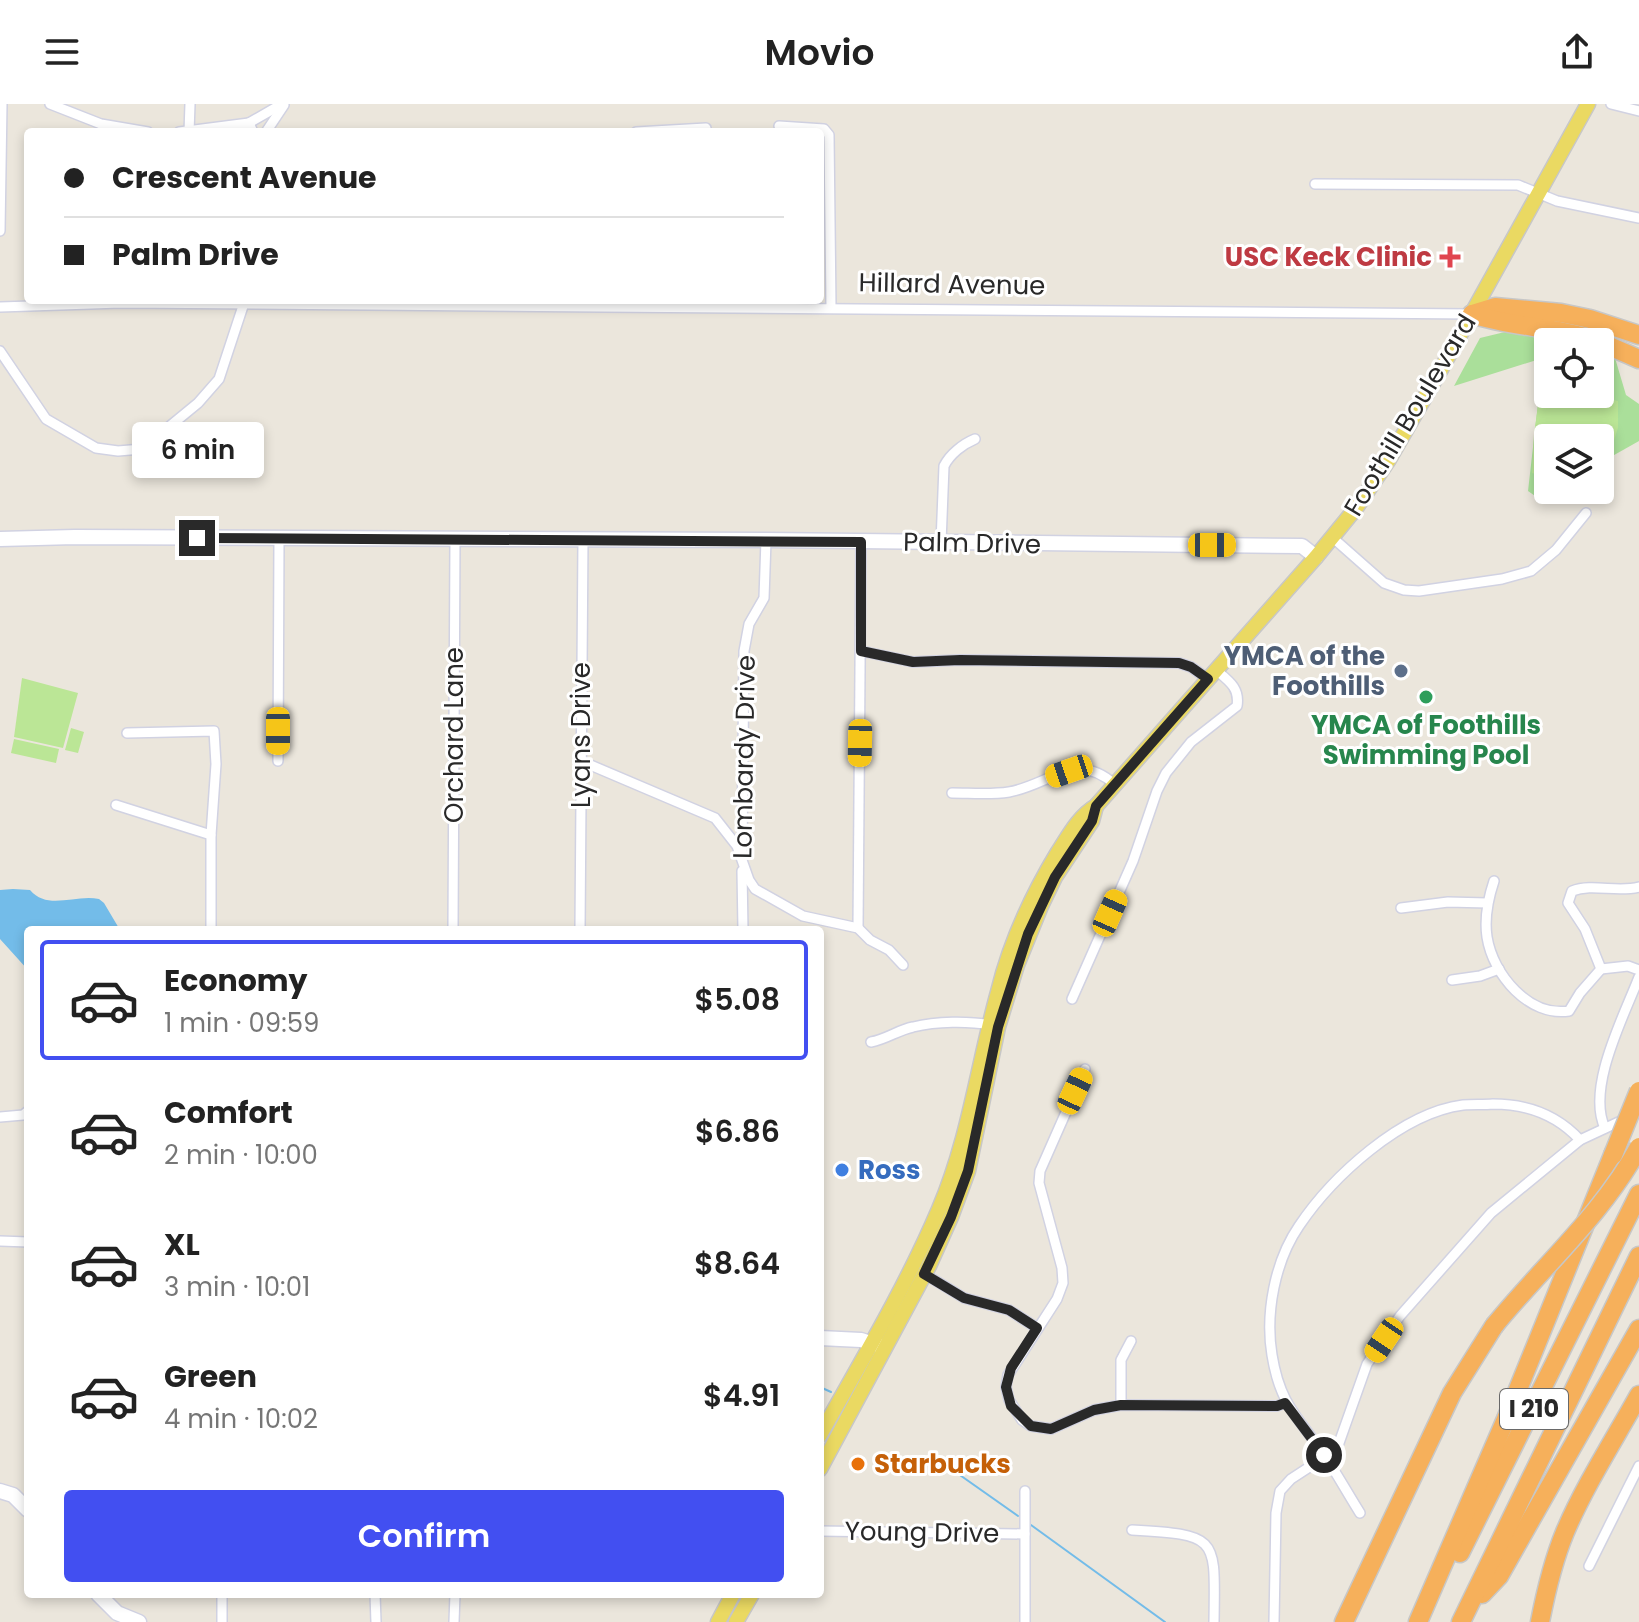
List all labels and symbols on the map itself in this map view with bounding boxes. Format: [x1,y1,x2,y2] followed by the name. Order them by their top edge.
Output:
[1225,239,1432,275] place label: USC Keck Clinic
[1439,246,1461,268] marker: USC Keck Clinic
[858,264,1046,304] street label: Hillard Avenue
[1335,307,1485,523] street label: Foothill Boulevard
[131,422,263,478] callout: 6 min
[179,520,215,556] route end
[903,524,1041,562] street label: Palm Drive
[1188,533,1236,557] car
[1224,638,1385,704] place label: YMCA of the Foothills
[436,647,472,823] street label: Orchard Lane
[724,655,764,859] street label: Lombardy Drive
[563,662,599,808] street label: Lyans Drive
[1392,662,1410,680] marker: YMCA of the Foothills
[1417,688,1435,706] marker: YMCA of Foothills Swimming Pool
[266,707,290,755] car
[1311,707,1541,773] place label: YMCA of Foothills Swimming Pool
[848,719,872,767] car
[1042,752,1096,790] car
[1089,886,1131,940] car
[1054,1064,1096,1118] car
[858,1152,921,1188] place label: Ross
[833,1161,851,1179] marker: Ross
[1361,1313,1407,1367] car
[1500,1389,1568,1429] road number: I 210
[1306,1437,1342,1473] route start
[874,1446,1011,1482] place label: Starbucks
[849,1455,867,1473] marker: Starbucks
[844,1513,1000,1551] street label: Young Drive

